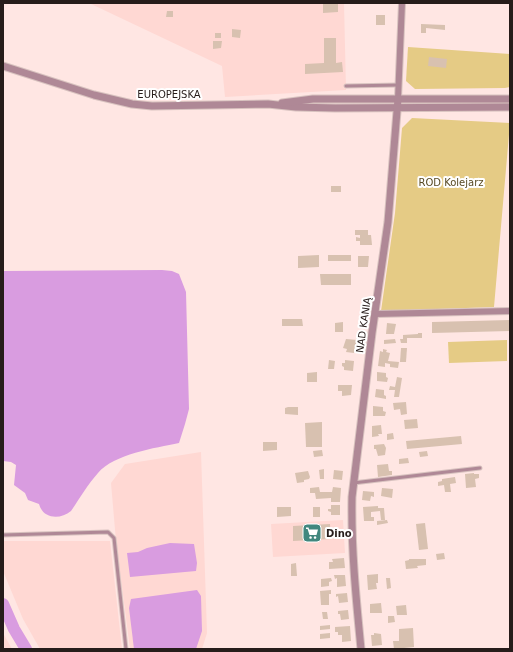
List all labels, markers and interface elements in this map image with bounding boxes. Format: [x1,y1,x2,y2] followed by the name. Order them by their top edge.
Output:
[137,89,201,100] street label: EUROPEJSKA
[418,177,484,188] park label: ROD Kolejarz
[354,296,373,353] street label: NAD KANIĄ
[301,522,323,544] supermarket icon: Dino
[326,528,352,539] place label: Dino

